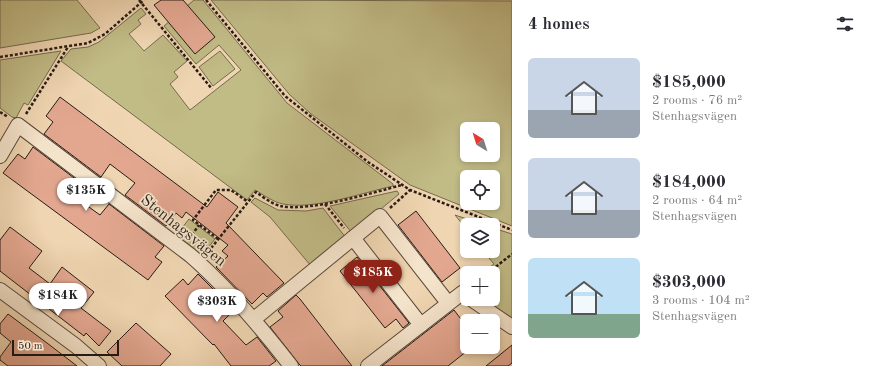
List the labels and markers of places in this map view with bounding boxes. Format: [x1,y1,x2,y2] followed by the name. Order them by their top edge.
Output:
[58,178,114,212] pin: $135K
[345,260,401,294] pin: $185K
[30,283,86,317] pin: $184K
[189,289,245,323] pin: $303K

